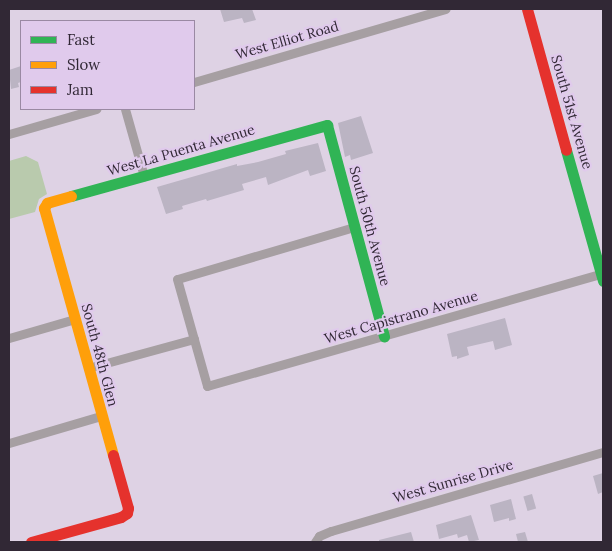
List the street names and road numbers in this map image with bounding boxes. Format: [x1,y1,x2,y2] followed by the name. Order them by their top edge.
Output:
[233,17,341,63] street label: West Elliot Road
[548,53,596,171] street label: South 51st Avenue
[105,121,257,179] street label: West La Puenta Avenue
[346,164,394,288] street label: South 50th Avenue
[322,287,480,347] street label: West Capistrano Avenue
[78,302,122,408] street label: South 48th Glen
[391,456,515,506] street label: West Sunrise Drive

